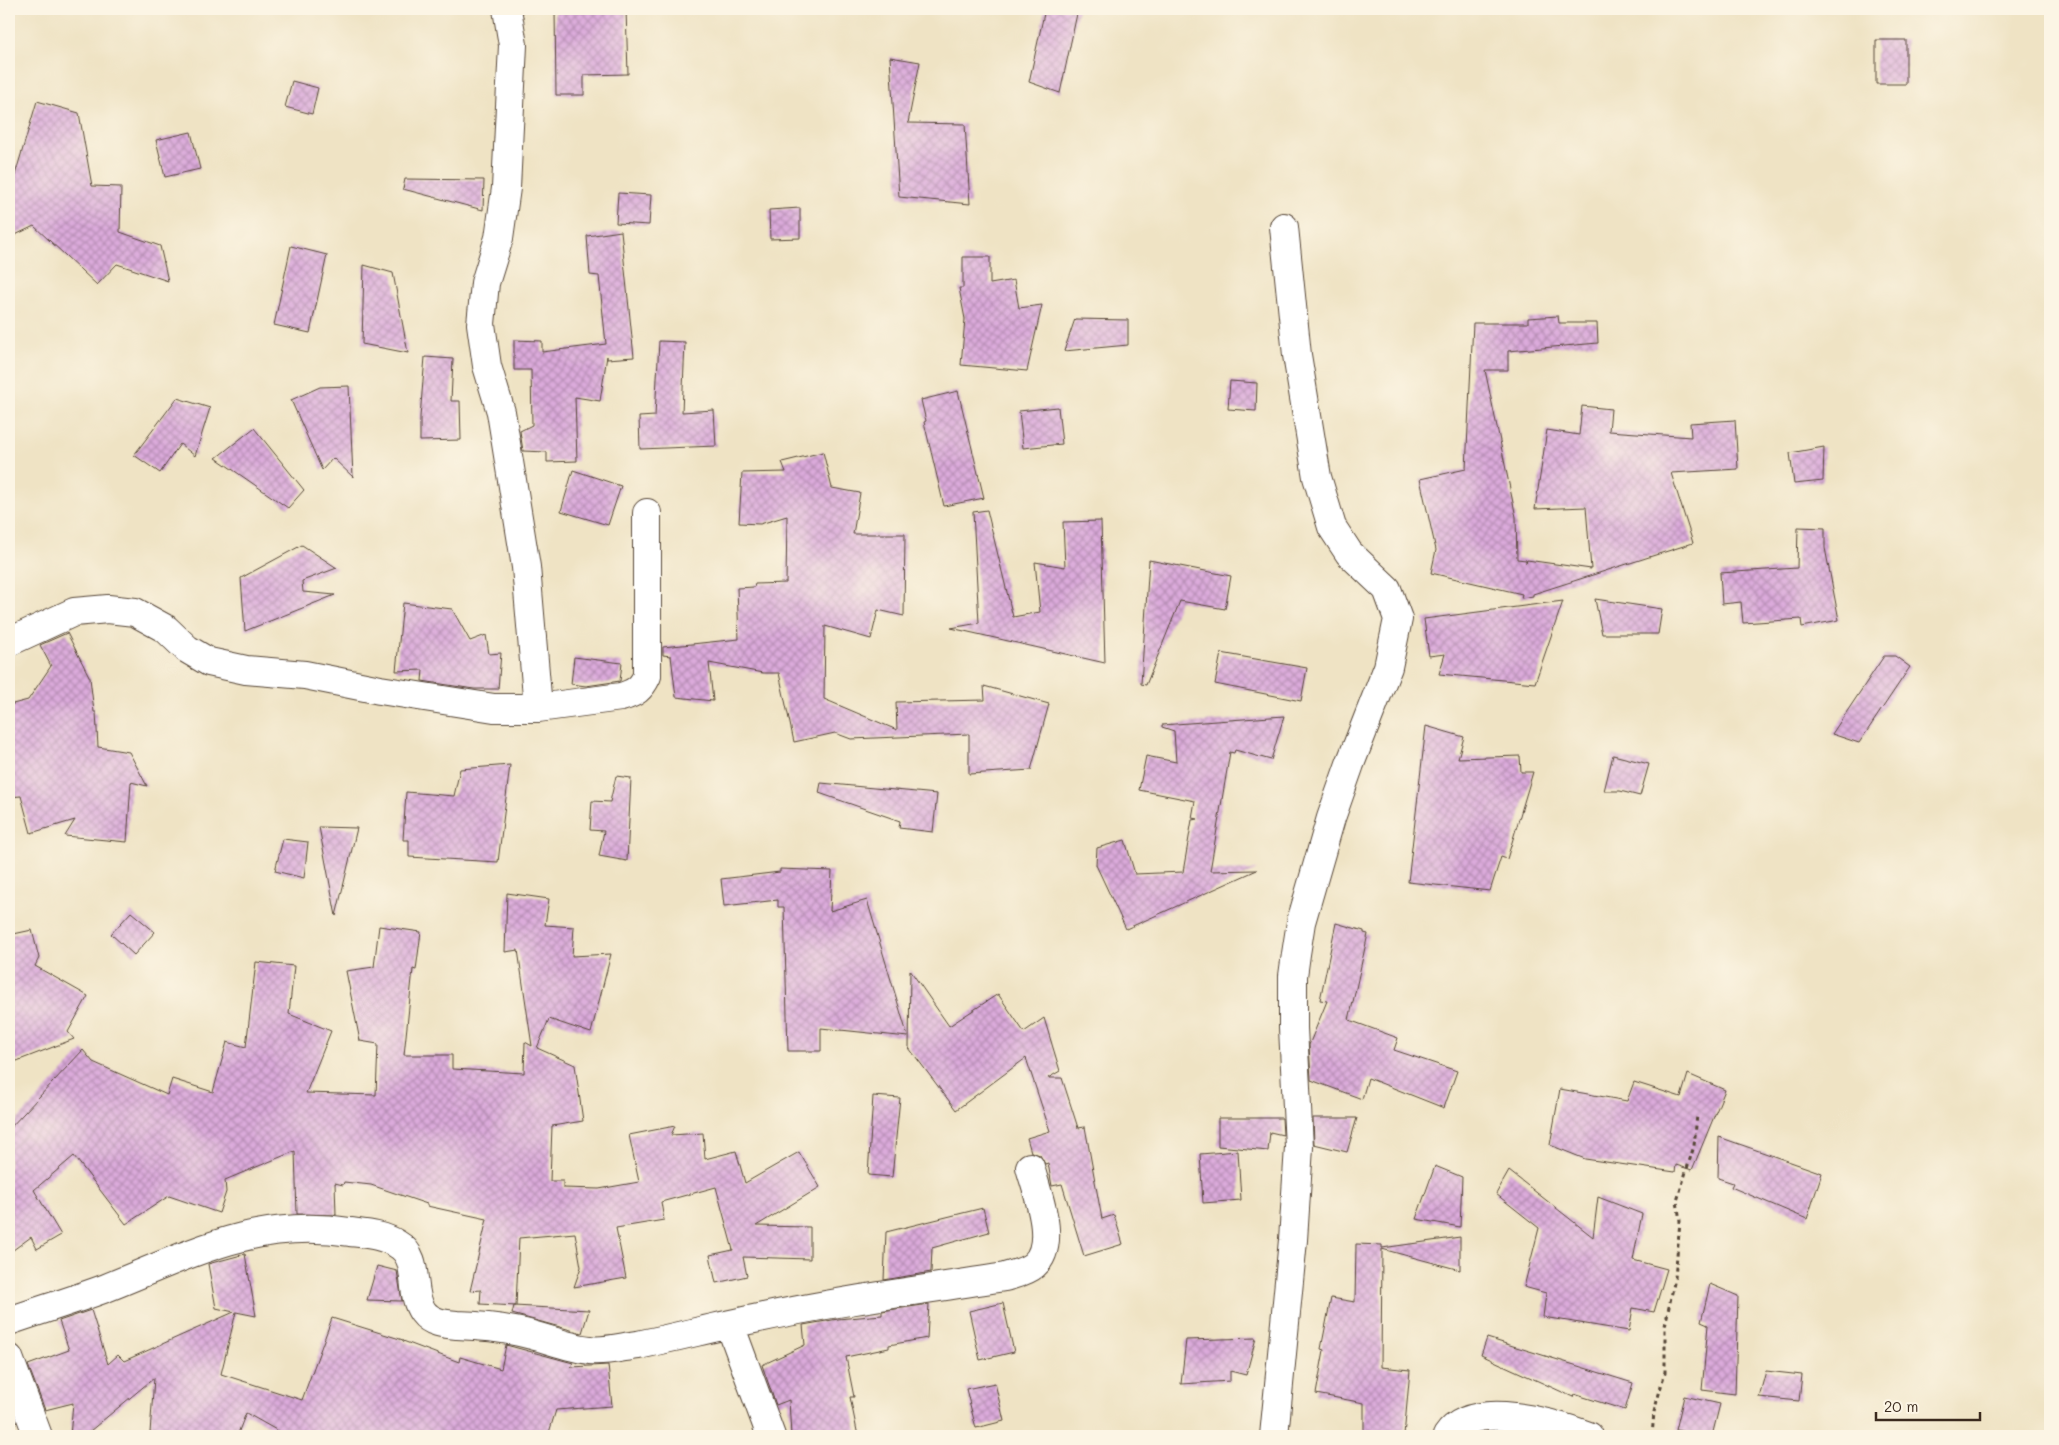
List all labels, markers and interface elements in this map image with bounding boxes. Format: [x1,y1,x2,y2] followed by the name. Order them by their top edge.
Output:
[1876,1390,1980,1422] scale bar
[1884,1396,1918,1416] text: 20 m

